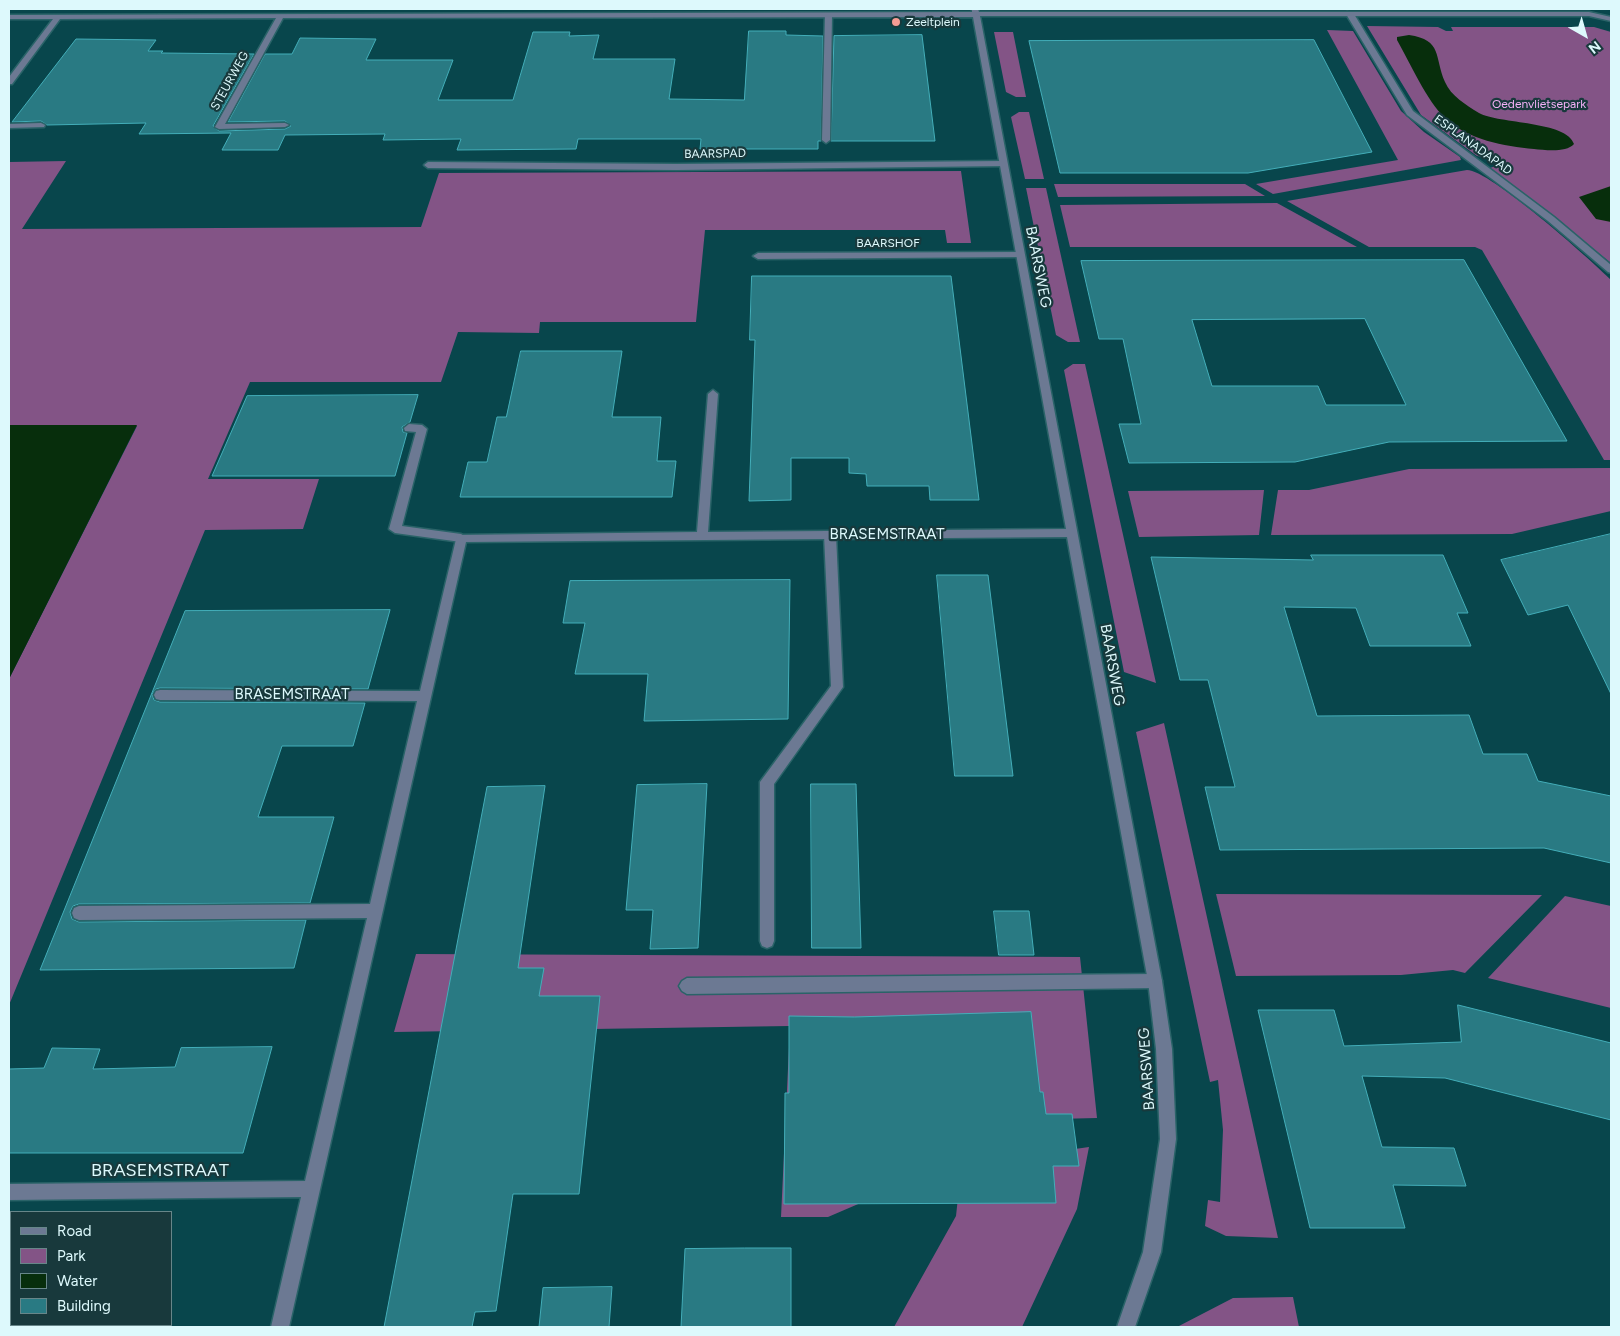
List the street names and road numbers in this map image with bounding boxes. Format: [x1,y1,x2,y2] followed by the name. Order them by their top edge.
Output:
[208,49,252,113] street label: STEURWEG
[1431,112,1515,178] street label: ESPLANADAPAD
[684,146,746,162] street label: BAARSPAD
[1021,225,1055,309] street label: BAARSWEG
[856,236,920,250] street label: BAARSHOF
[830,526,944,544] street label: BRASEMSTRAAT
[1096,623,1128,707] street label: BAARSWEG
[235,686,349,704] street label: BRASEMSTRAAT
[1135,1027,1159,1111] street label: BAARSWEG
[91,1160,229,1182] street label: BRASEMSTRAAT

